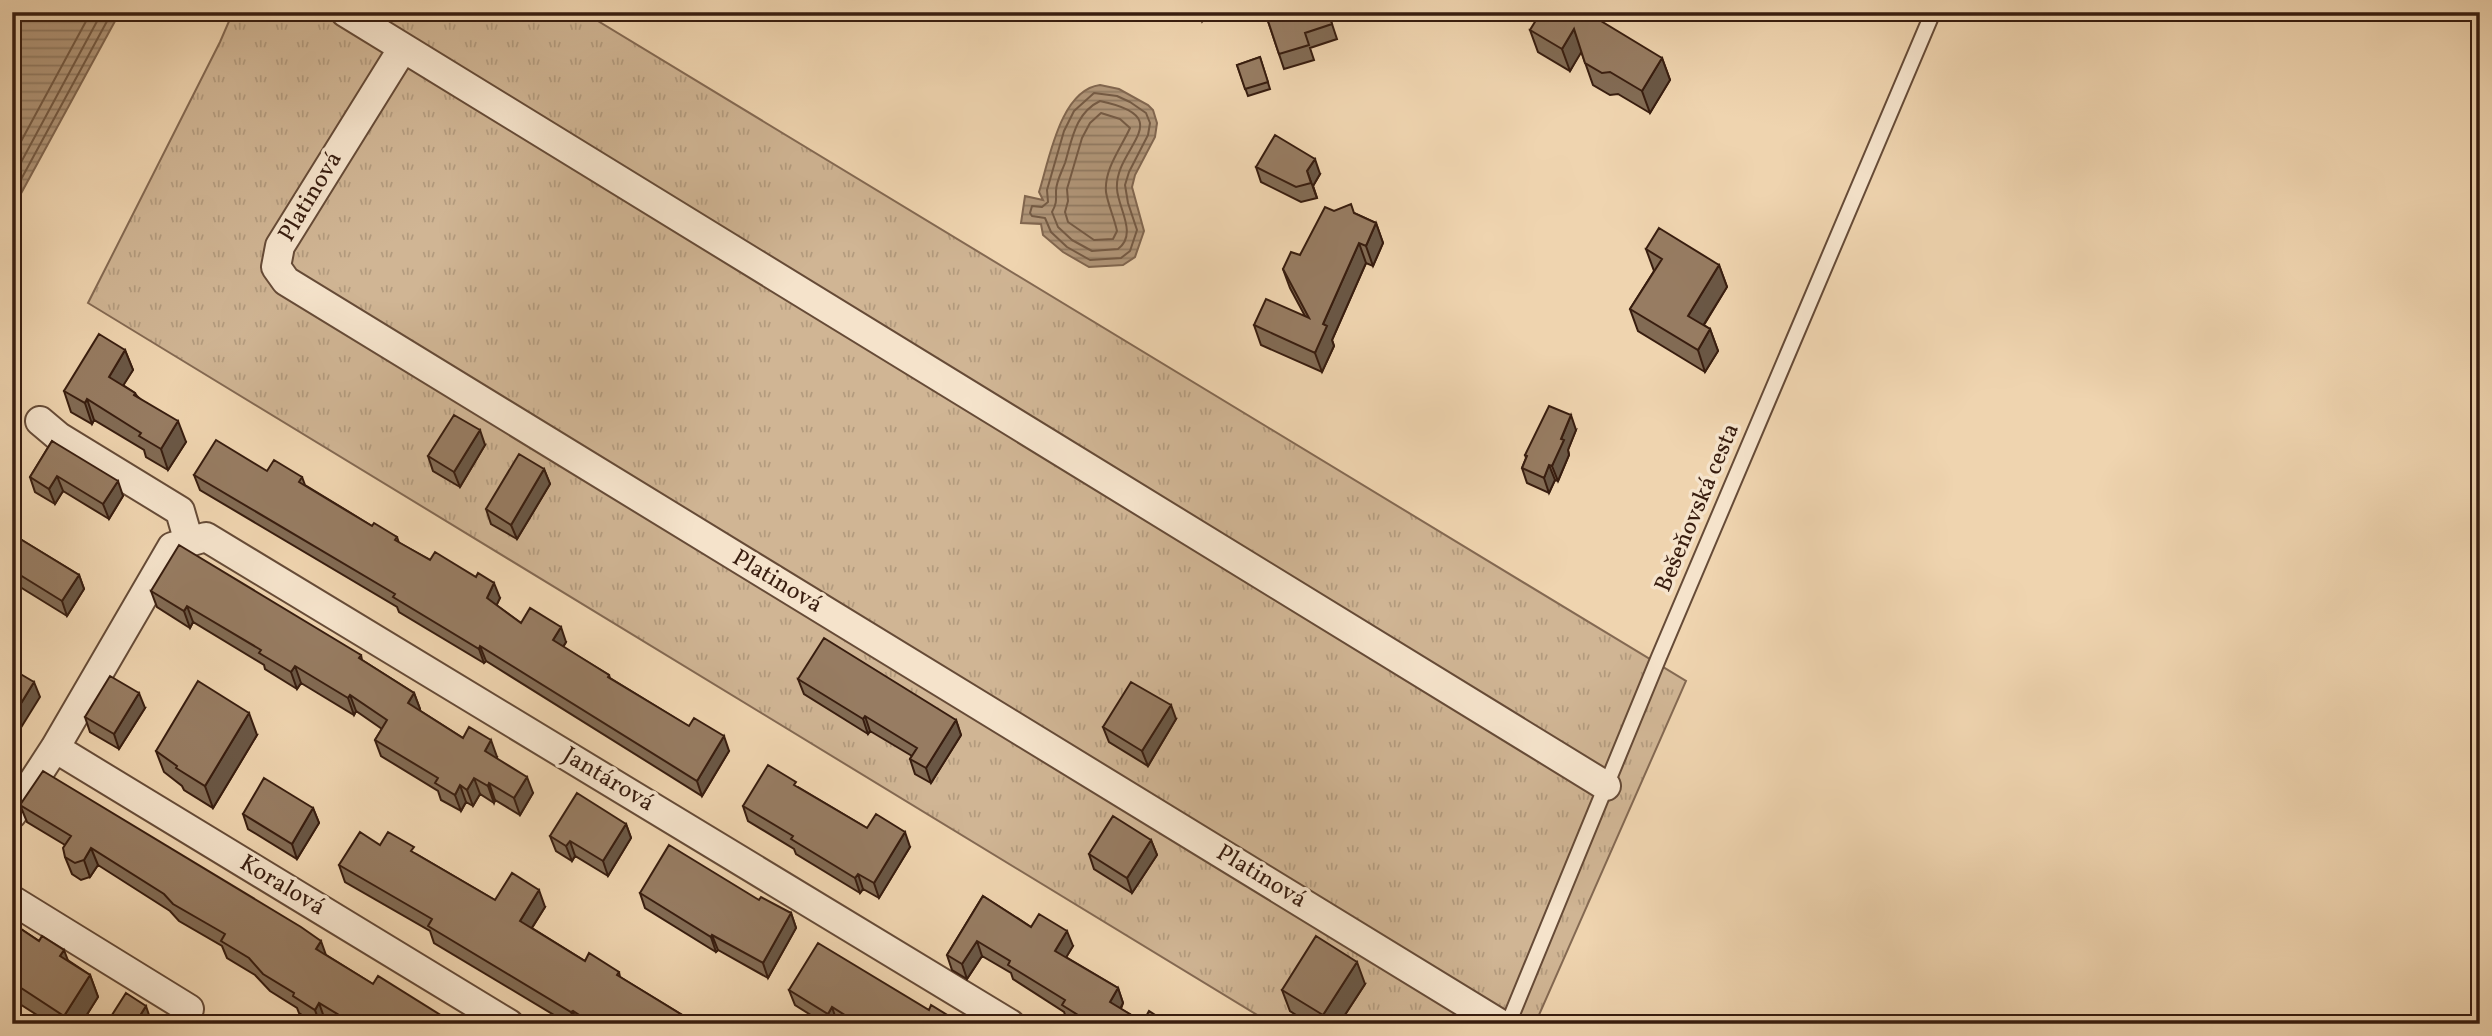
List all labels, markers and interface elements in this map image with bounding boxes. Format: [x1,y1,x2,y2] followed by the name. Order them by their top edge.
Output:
[271,145,351,249] street label: Platinová
[1647,418,1749,598] street label: Bešeňovská cesta
[725,542,829,622] street label: Platinová
[556,739,660,821] street label: Jantárová
[1209,837,1313,917] street label: Platinová
[233,847,331,925] street label: Koralová

